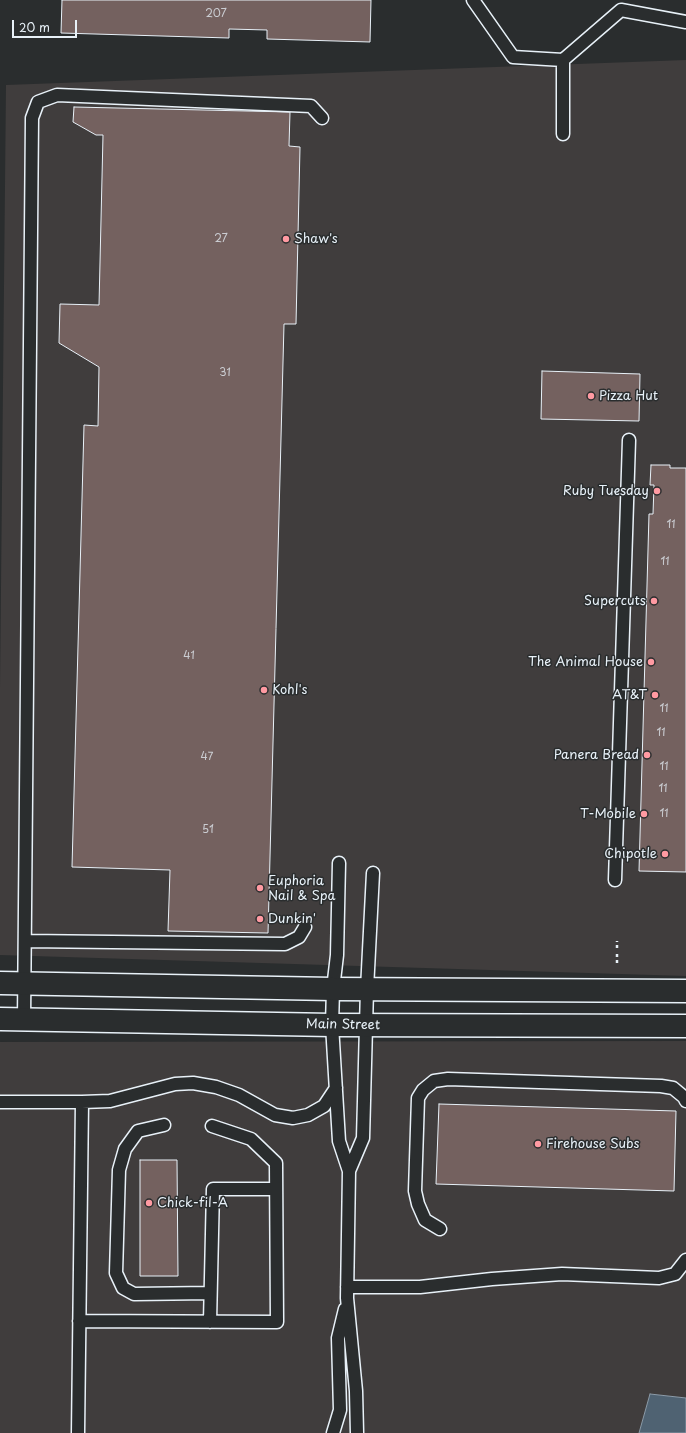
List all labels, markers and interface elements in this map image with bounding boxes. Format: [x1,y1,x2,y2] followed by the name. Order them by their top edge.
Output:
[205,7,227,21] house number: 207
[14,12,79,38] scale bar
[19,18,50,36] text: 20 m
[294,231,338,247] place label: Shaw's
[214,232,228,246] house number: 27
[281,234,291,244] marker: Shaw's
[219,366,231,380] house number: 31
[599,388,658,404] place label: Pizza Hut
[586,391,596,401] marker: Pizza Hut
[563,483,649,499] place label: Ruby Tuesday
[652,486,662,496] marker: Ruby Tuesday
[666,518,676,532] house number: 11
[660,555,670,569] house number: 11
[584,593,646,609] place label: Supercuts
[649,596,659,606] marker: Supercuts
[183,649,195,663] house number: 41
[528,654,643,670] place label: The Animal House
[646,657,656,667] marker: The Animal House
[272,682,307,698] place label: Kohl's
[259,685,269,695] marker: Kohl's
[612,687,647,703] place label: AT&T
[650,690,660,700] marker: AT&T
[659,702,669,716] house number: 11
[656,726,666,740] house number: 11
[554,747,639,763] place label: Panera Bread
[201,750,213,764] house number: 47
[642,750,652,760] marker: Panera Bread
[659,760,669,774] house number: 11
[658,782,668,796] house number: 11
[580,806,636,822] place label: T-Mobile
[659,807,669,821] house number: 11
[639,809,649,819] marker: T-Mobile
[202,823,214,837] house number: 51
[604,846,657,862] place label: Chipotle
[660,849,670,859] marker: Chipotle
[268,873,335,904] place label: Euphoria Nail & Spa
[255,883,265,893] marker: Euphoria Nail & Spa
[268,911,316,927] place label: Dunkin'
[255,914,265,924] marker: Dunkin'
[306,1017,380,1033] street label: Main Street
[546,1136,639,1152] place label: Firehouse Subs
[533,1139,543,1149] marker: Firehouse Subs
[157,1195,228,1211] place label: Chick-fil-A
[144,1198,154,1208] marker: Chick-fil-A

